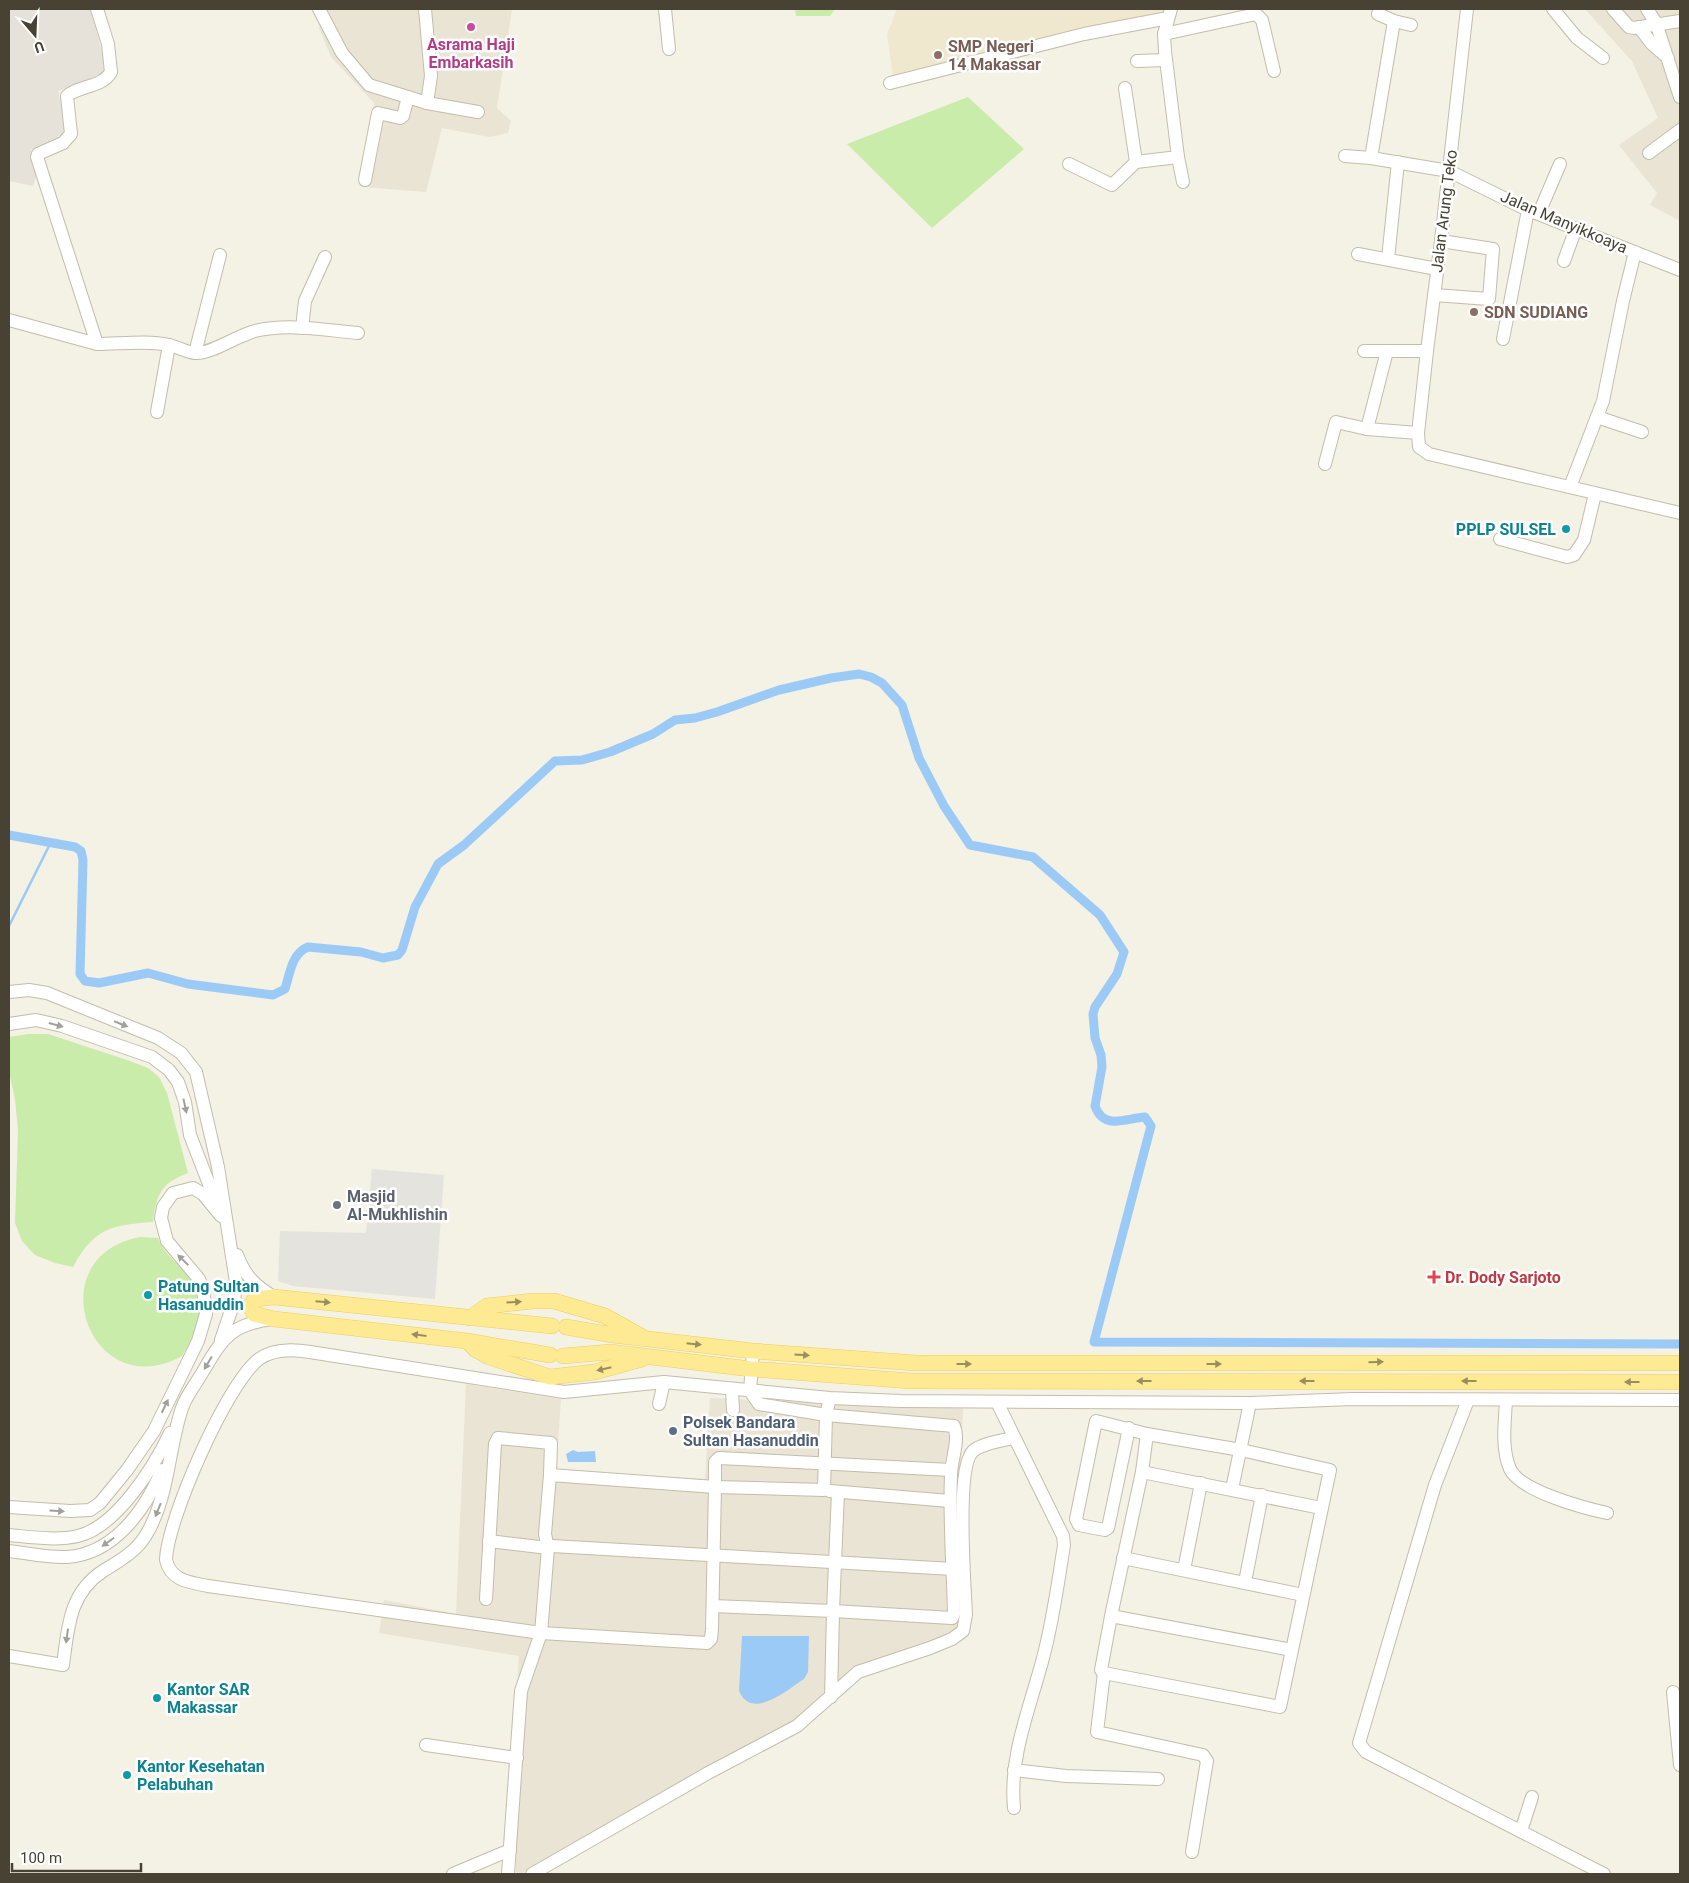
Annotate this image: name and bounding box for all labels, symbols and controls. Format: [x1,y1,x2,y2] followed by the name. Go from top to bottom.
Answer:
[10,10,60,60] north arrow
[465,21,477,33] marker: Asrama Haji Embarkasih
[427,35,515,72] place label: Asrama Haji Embarkasih
[948,37,1041,74] place label: SMP Negeri 14 Makassar
[32,38,46,56] text: U
[932,49,944,61] marker: SMP Negeri 14 Makassar
[1427,149,1461,273] street label: Jalan Arung Teko
[1498,187,1630,257] street label: Jalan Manyikkoaya
[1484,303,1588,322] place label: SDN SUDIANG
[1468,306,1480,318] marker: SDN SUDIANG
[1456,520,1556,539] place label: PPLP SULSEL
[1560,523,1572,535] marker: PPLP SULSEL
[114,1020,128,1028] one-way arrow
[49,1021,64,1029] one-way arrow
[182,1098,190,1114] one-way arrow
[347,1187,448,1224] place label: Masjid Al-Mukhlishin
[331,1199,343,1211] marker: Masjid Al-Mukhlishin
[177,1254,189,1266] one-way arrow
[1445,1268,1561,1287] place label: Dr. Dody Sarjoto
[1427,1270,1441,1284] marker: Dr. Dody Sarjoto
[158,1277,259,1314] place label: Patung Sultan Hasanuddin
[142,1289,154,1301] marker: Patung Sultan Hasanuddin
[315,1298,331,1306] one-way arrow
[507,1298,523,1306] one-way arrow
[410,1331,426,1339] one-way arrow
[686,1340,702,1348] one-way arrow
[794,1351,810,1359] one-way arrow
[204,1356,213,1369] one-way arrow
[1369,1358,1385,1366] one-way arrow
[956,1360,972,1368] one-way arrow
[1206,1360,1222,1368] one-way arrow
[597,1365,612,1373] one-way arrow
[1136,1377,1152,1385] one-way arrow
[1298,1377,1314,1385] one-way arrow
[1461,1377,1477,1385] one-way arrow
[1623,1378,1639,1386] one-way arrow
[162,1399,170,1413] one-way arrow
[683,1413,819,1450] place label: Polsek Bandara Sultan Hasanuddin
[667,1425,679,1437] marker: Polsek Bandara Sultan Hasanuddin
[154,1502,162,1517] one-way arrow
[50,1507,66,1515] one-way arrow
[101,1537,115,1547] one-way arrow
[63,1628,71,1644] one-way arrow
[167,1680,250,1717] place label: Kantor SAR Makassar
[151,1692,163,1704] marker: Kantor SAR Makassar
[137,1757,265,1794] place label: Kantor Kesehatan Pelabuhan
[121,1769,133,1781] marker: Kantor Kesehatan Pelabuhan
[12,1840,141,1872] scale bar
[20,1849,62,1867] text: 100 m

